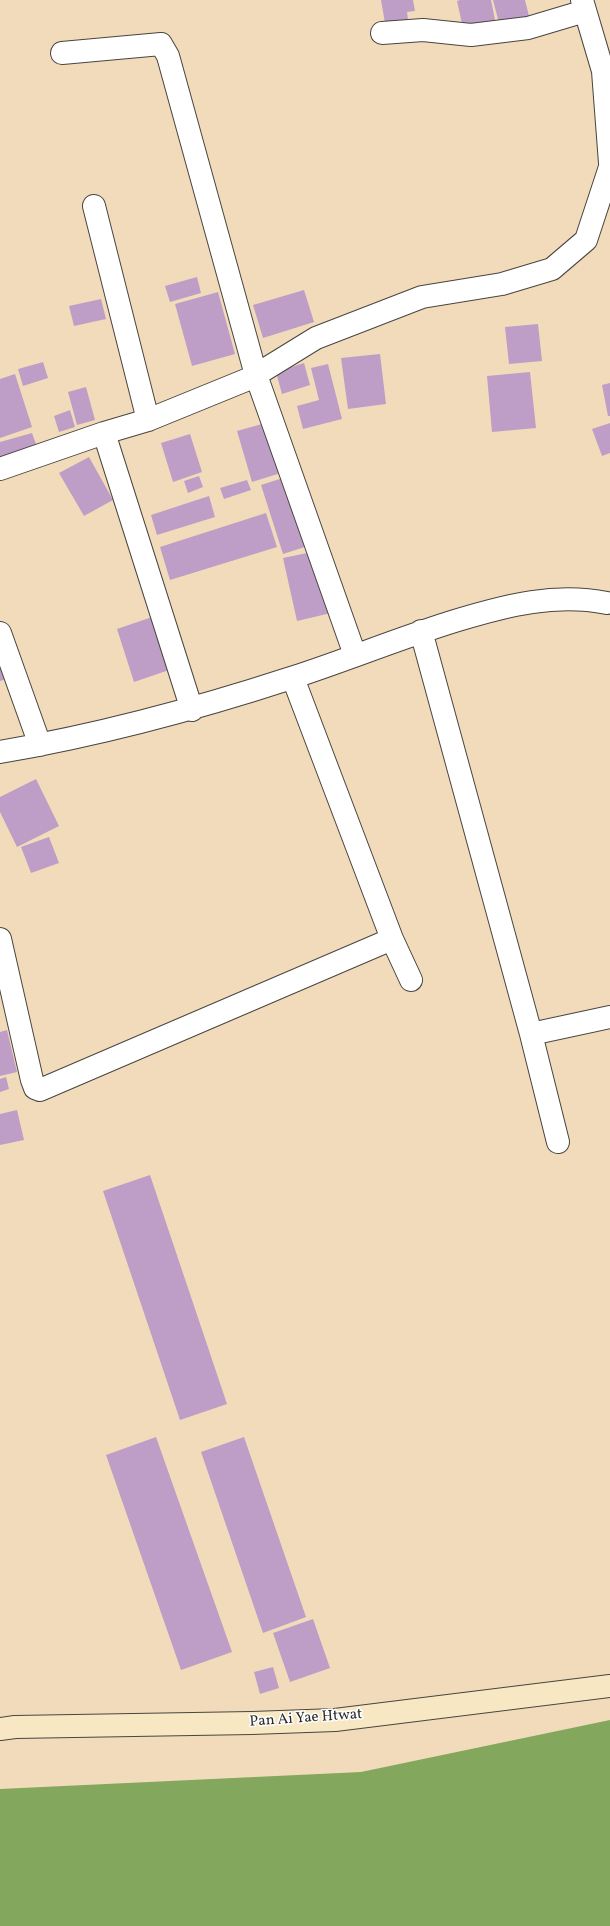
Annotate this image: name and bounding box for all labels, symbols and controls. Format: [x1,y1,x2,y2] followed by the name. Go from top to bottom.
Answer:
[249,1706,363,1732] street label: Pan Ai Yae Htwat

